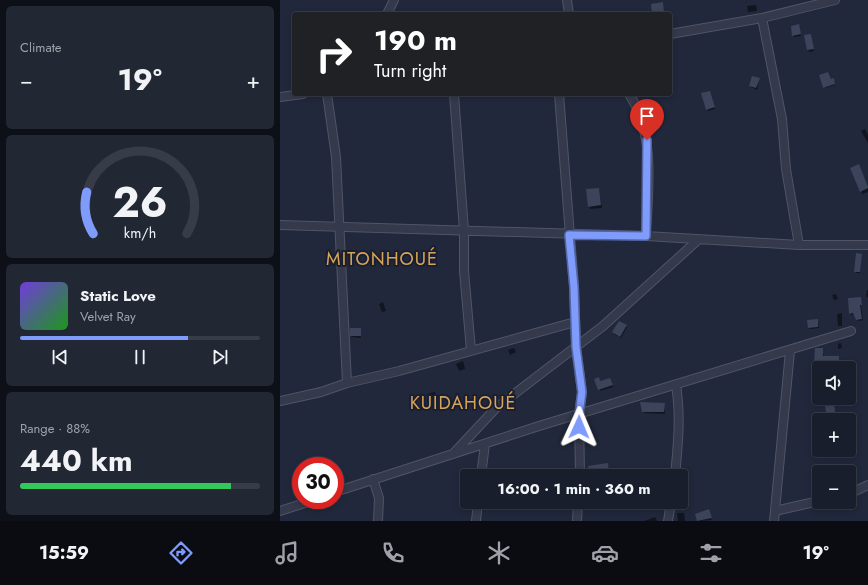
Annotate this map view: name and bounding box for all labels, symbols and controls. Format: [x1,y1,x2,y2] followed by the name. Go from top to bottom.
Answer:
[374,20,457,61] text: 190 m
[308,28,360,80] icon: right
[20,38,61,57] text: Climate
[118,58,162,101] text: 19°
[374,58,446,84] text: Turn right
[20,64,33,96] text: −
[246,64,260,96] text: +
[630,99,664,140] pin
[636,105,658,127] icon: arrive
[112,172,168,233] text: 26
[124,223,156,243] text: km/h
[326,246,438,272] district label: MITONHOUÉ
[80,285,156,307] text: Static Love
[80,307,136,326] text: Velvet Ray
[49,346,71,368] icon: previous
[129,346,151,368] icon: pause
[209,346,231,368] icon: next
[812,361,856,509] map controls
[812,361,856,405] button: sound
[410,390,516,416] district label: KUIDAHOUÉ
[558,406,600,448] position arrow
[812,413,856,457] button: +
[20,419,90,438] text: Range · 88%
[20,439,133,482] text: 440 km
[292,457,344,509] speed limit sign: 30
[812,465,856,509] button: −
[497,478,651,500] text: 16:00 · 1 min · 360 m
[167,539,195,567] icon: directions
[273,539,301,567] icon: music
[379,539,407,567] icon: phone
[485,539,513,567] icon: climate
[591,539,619,567] icon: car
[697,539,725,567] icon: filters
[39,540,89,566] text: 15:59
[802,540,829,566] text: 19°

